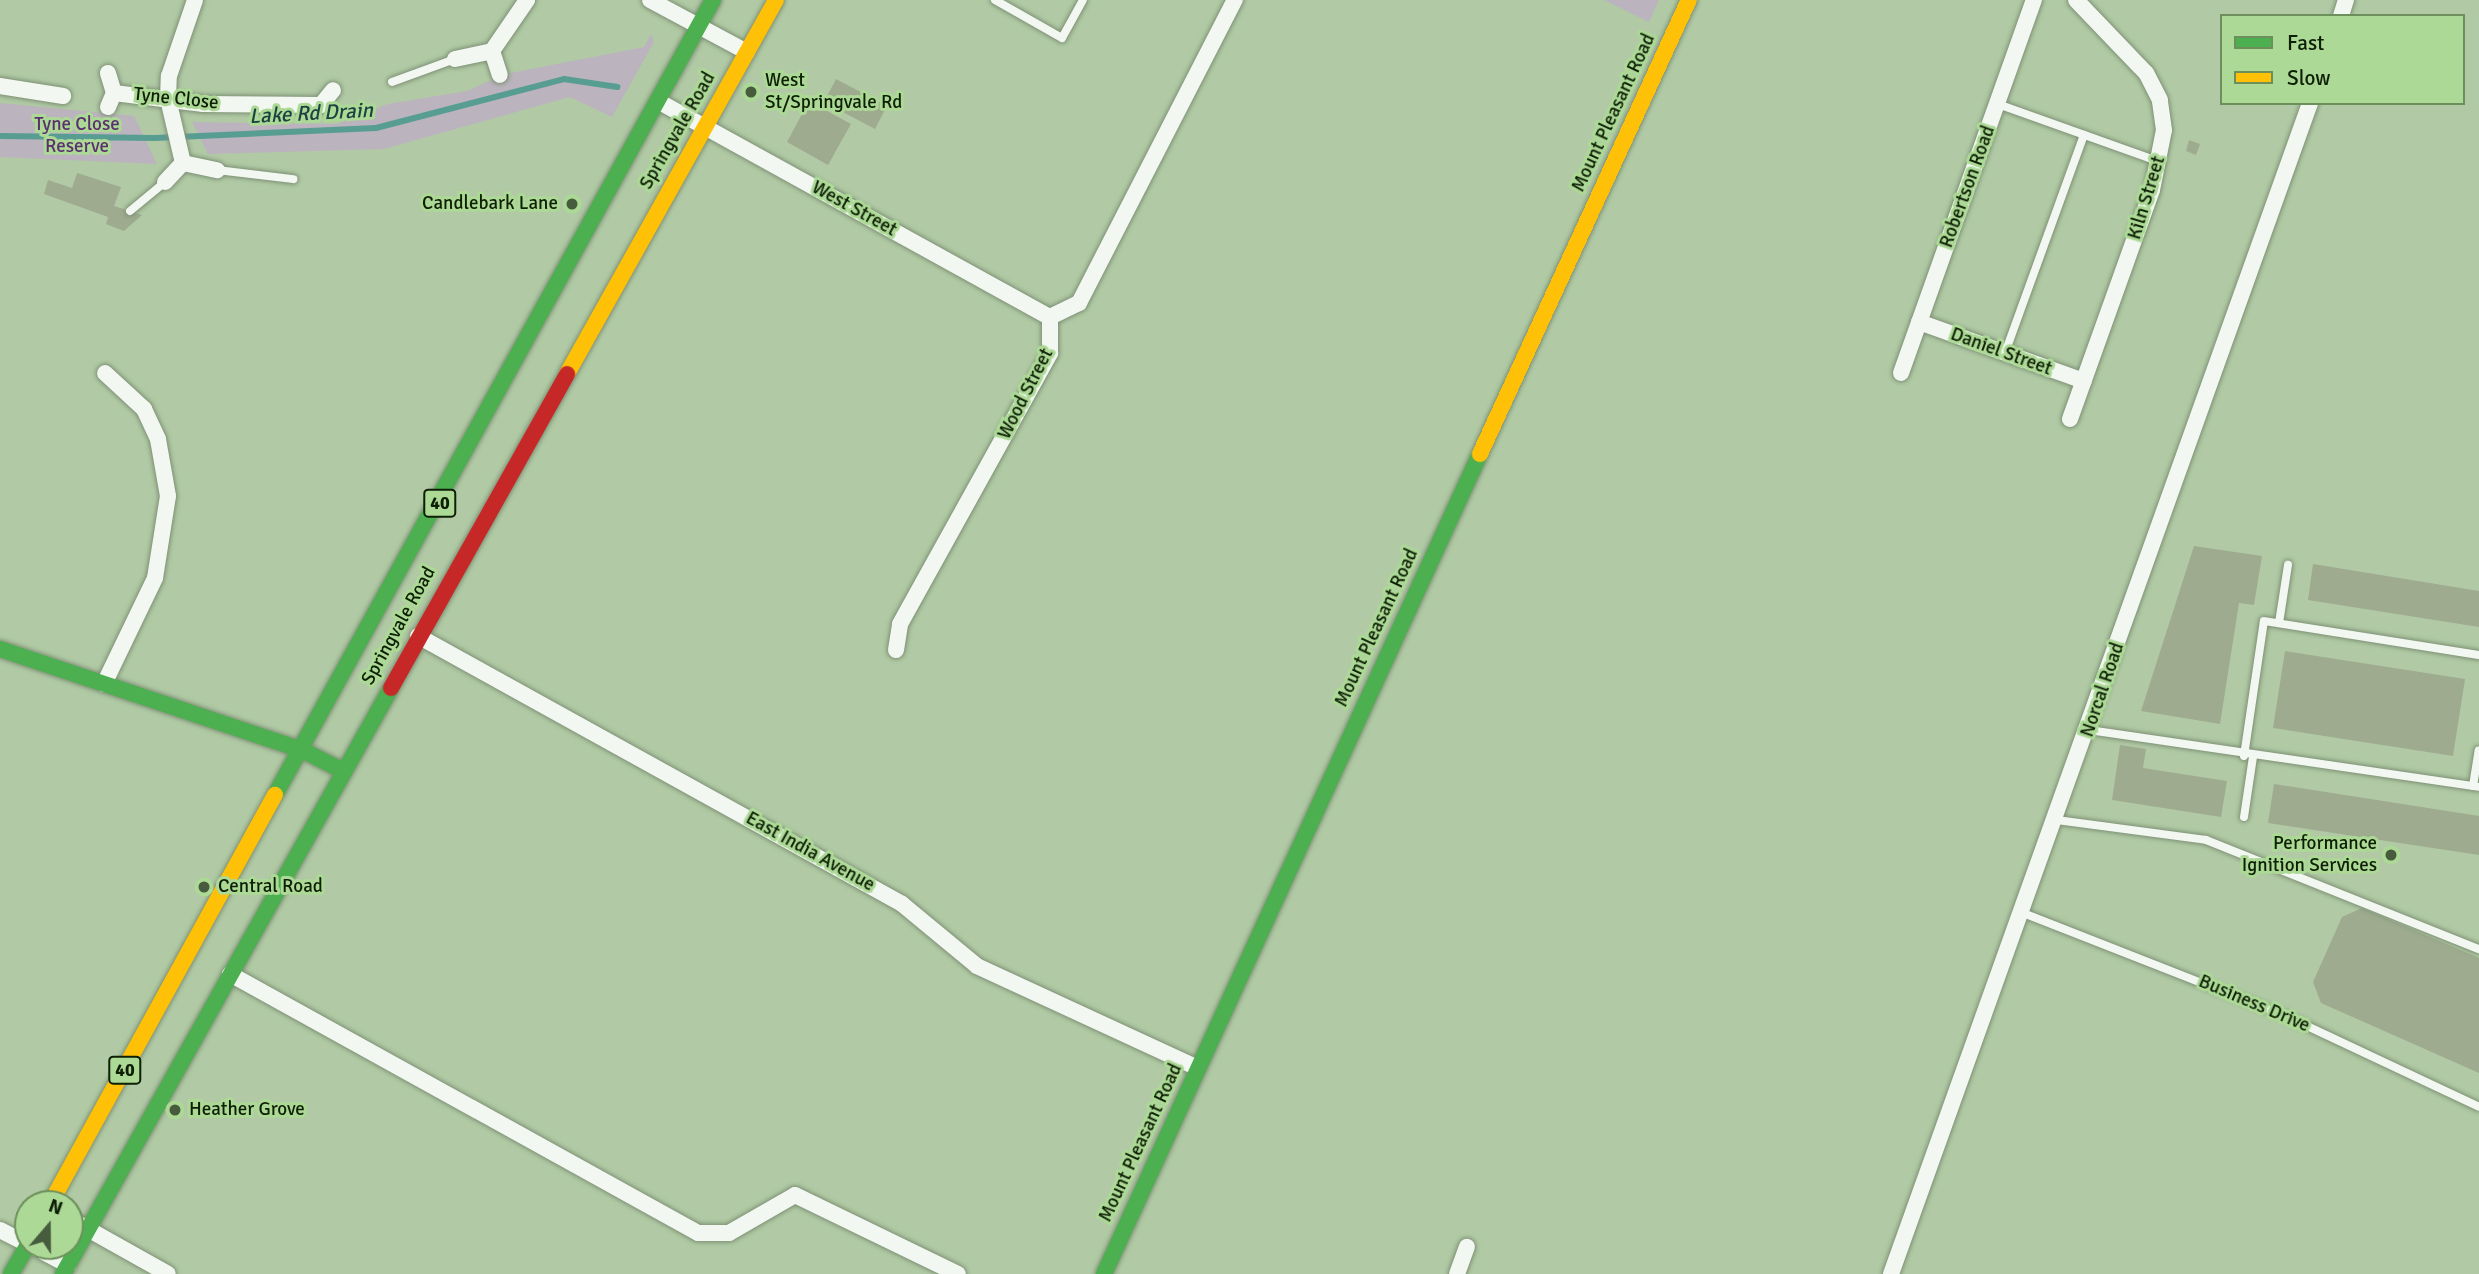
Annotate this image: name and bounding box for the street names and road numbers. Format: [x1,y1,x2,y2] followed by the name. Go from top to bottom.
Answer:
[1567,30,1661,196] street label: Mount Pleasant Road
[635,68,721,194] street label: Springvale Road
[132,83,220,115] street label: Tyne Close
[1935,123,2001,251] street label: Robertson Road
[2124,153,2170,243] street label: Kiln Street
[808,176,900,242] street label: West Street
[1947,323,2055,381] street label: Daniel Street
[993,345,1059,443] street label: Wood Street
[422,489,458,518] road number: 40
[1330,545,1424,711] street label: Mount Pleasant Road
[357,563,441,689] street label: Springvale Road
[2076,640,2130,740] street label: Norcal Road
[742,807,878,897] street label: East India Avenue
[2195,970,2313,1038] street label: Business Drive
[108,1056,142,1084] road number: 40
[1094,1060,1188,1226] street label: Mount Pleasant Road

